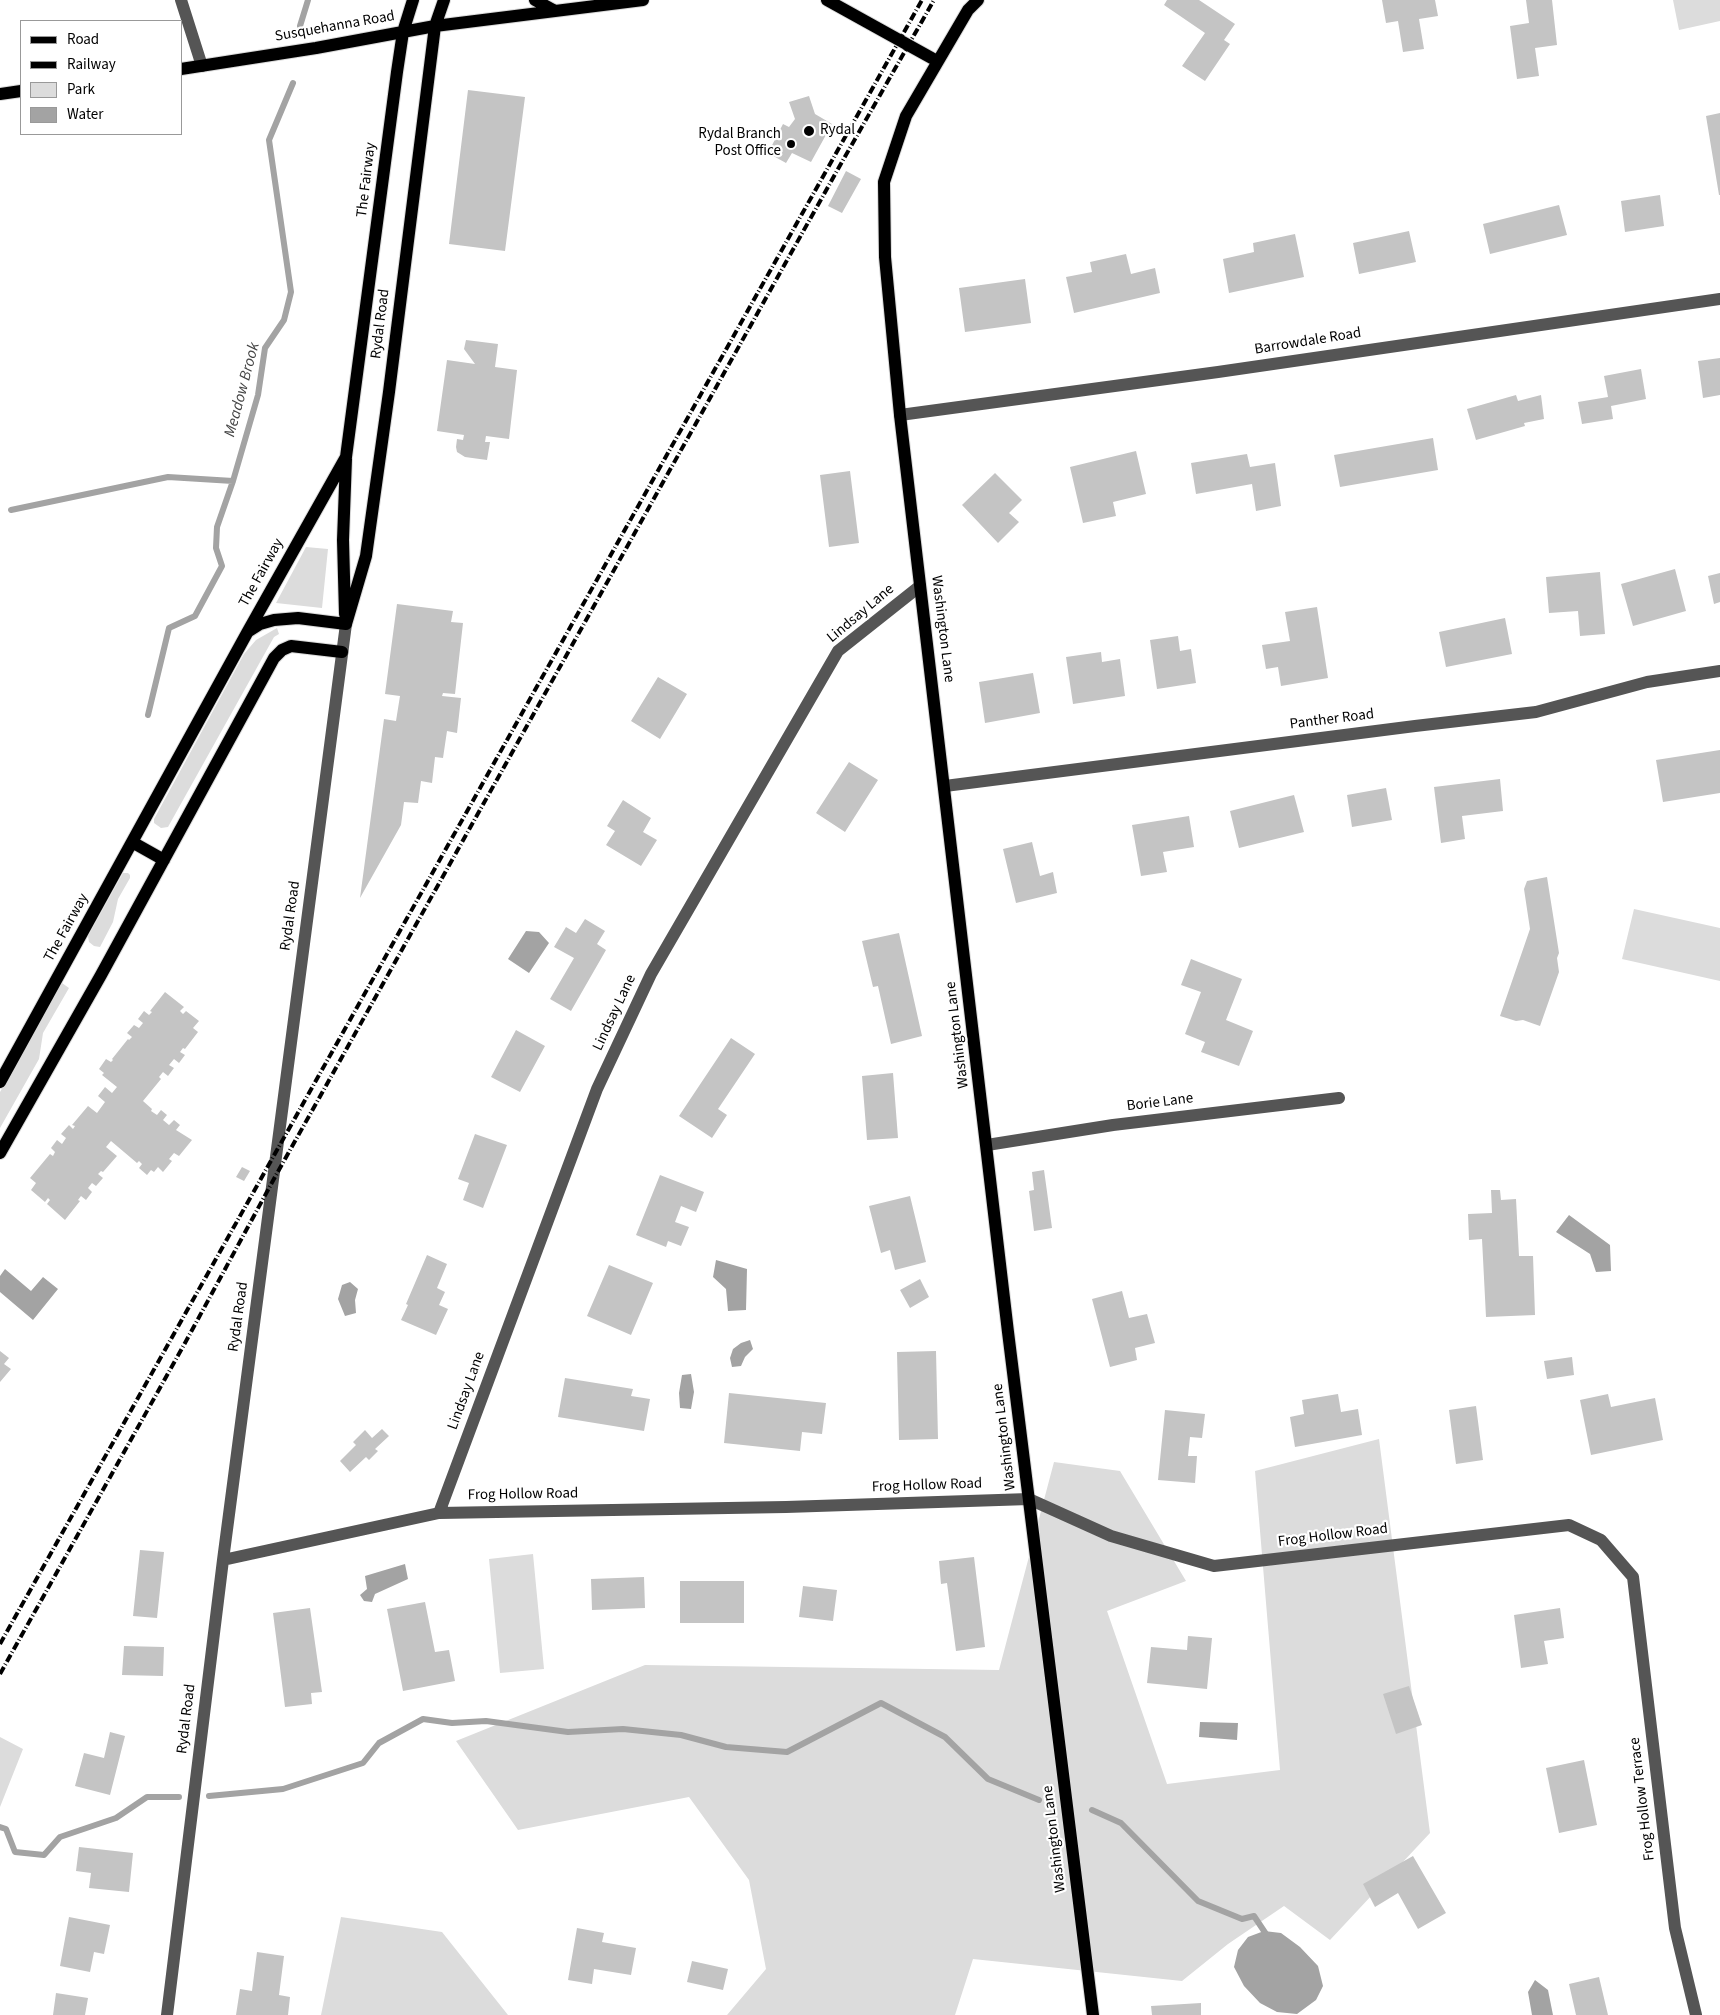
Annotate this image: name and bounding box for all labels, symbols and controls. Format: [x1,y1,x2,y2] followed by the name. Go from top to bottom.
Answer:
[274,8,396,46] street label: Susquehanna Road
[20,20,182,135] legend
[67,29,99,50] text: Road
[67,54,116,75] text: Railway
[67,79,95,100] text: Park
[67,104,103,125] text: Water
[820,122,855,140] place label: Rydal
[802,124,816,138] marker: Rydal
[698,126,781,161] place label: Rydal Branch Post Office
[785,138,797,150] marker: Rydal Branch Post Office
[353,141,381,219] street label: The Fairway
[368,288,394,360] street label: Rydal Road
[1253,325,1363,359] street label: Barrowdale Road
[221,341,265,439] water label: Meadow Brook
[236,536,288,610] street label: The Fairway
[927,574,957,684] street label: Washington Lane
[824,581,898,647] street label: Lindsay Lane
[1289,706,1375,734] street label: Panther Road
[277,880,305,952] street label: Rydal Road
[41,891,93,965] street label: The Fairway
[590,972,640,1054] street label: Lindsay Lane
[943,980,973,1090] street label: Washington Lane
[1126,1090,1194,1116] street label: Borie Lane
[225,1281,253,1353] street label: Rydal Road
[445,1349,489,1433] street label: Lindsay Lane
[990,1382,1020,1492] street label: Washington Lane
[871,1475,983,1497] street label: Frog Hollow Road
[468,1485,578,1505] street label: Frog Hollow Road
[1277,1520,1389,1552] street label: Frog Hollow Road
[174,1683,200,1755] street label: Rydal Road
[1626,1736,1660,1862] street label: Frog Hollow Terrace
[1040,1784,1070,1894] street label: Washington Lane

